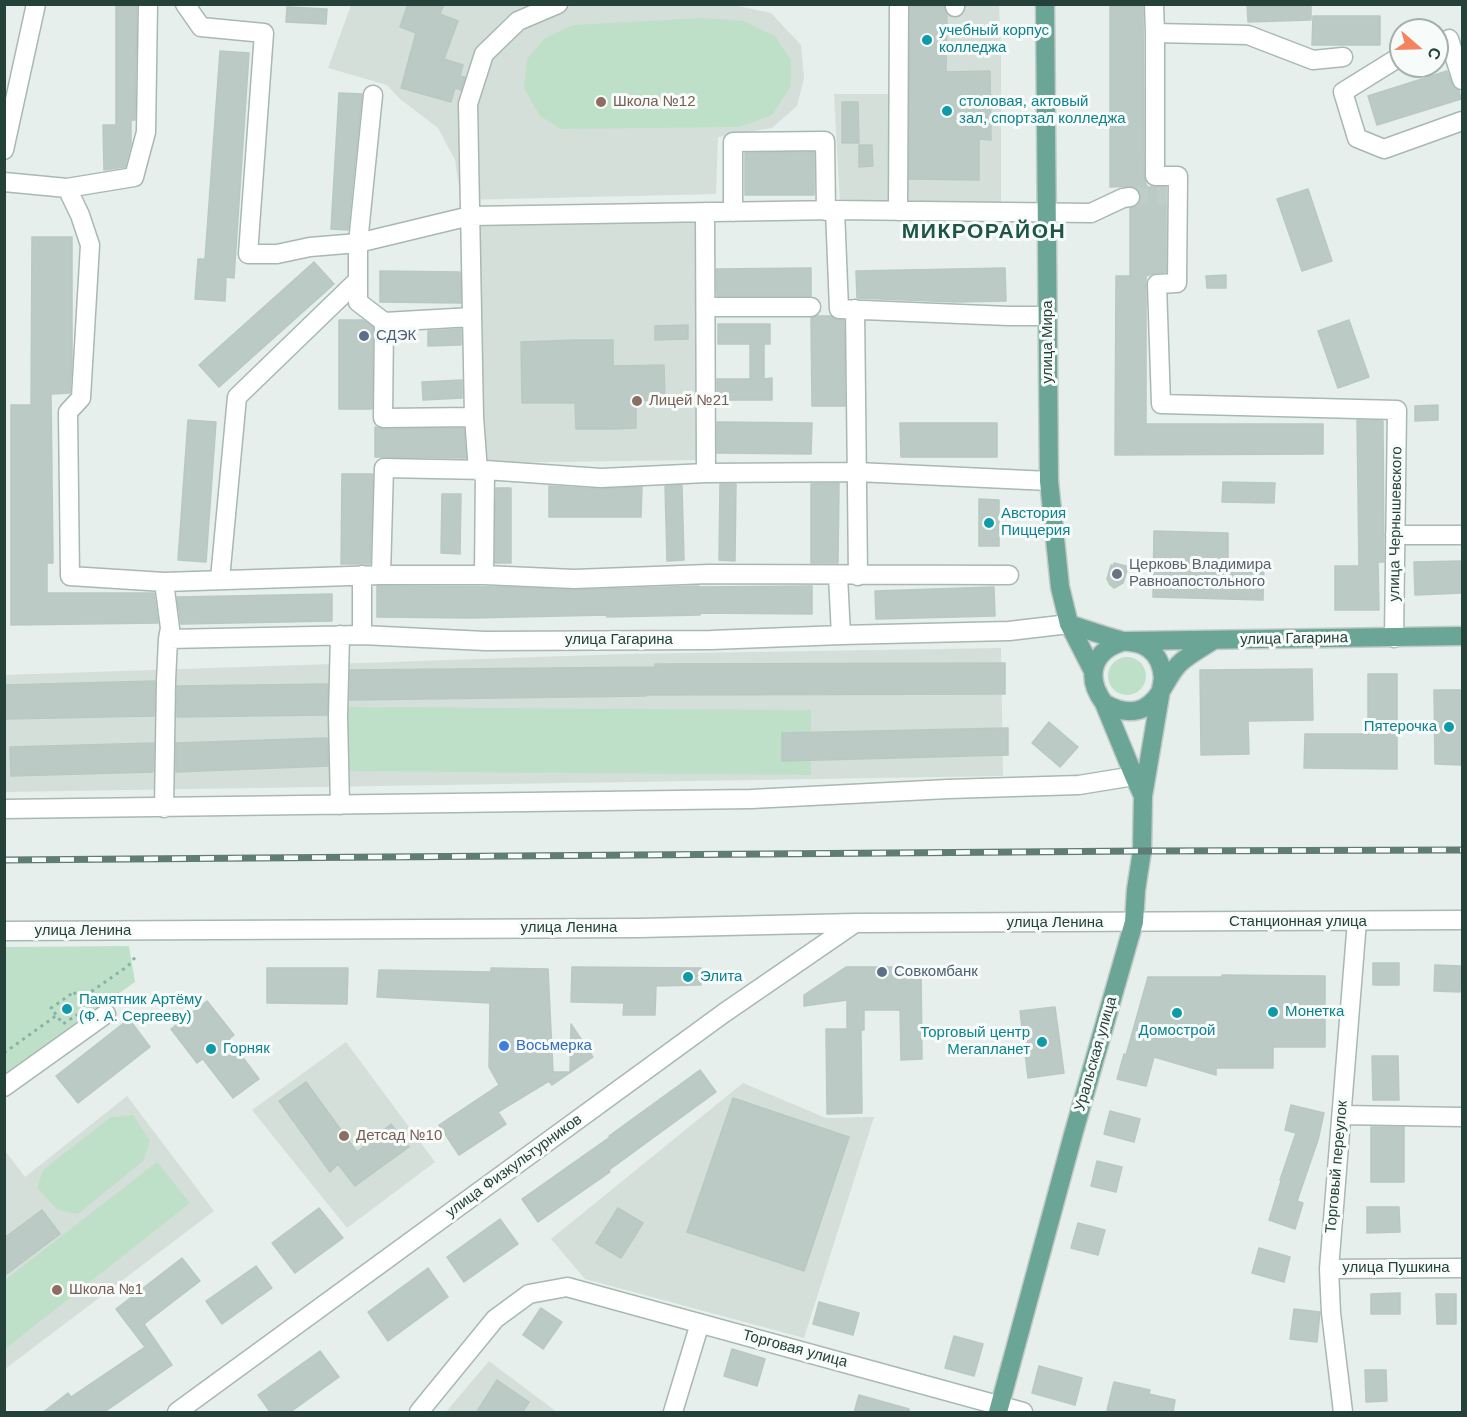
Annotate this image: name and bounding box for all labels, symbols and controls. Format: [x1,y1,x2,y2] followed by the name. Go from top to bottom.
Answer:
[1389,18,1449,78] north arrow
[939,22,1049,57] place label: учебный корпус колледжа
[920,33,934,47] marker: учебный корпус колледжа
[1425,45,1444,62] text: С
[613,93,696,111] place label: Школа №12
[959,93,1126,128] place label: столовая, актовый зал, спортзал колледжа
[594,95,608,109] marker: Школа №12
[940,104,954,118] marker: столовая, актовый зал, спортзал колледжа
[902,219,1066,245] district label: МИКРОРАЙОН
[1039,301,1057,383] street label: улица Мира
[376,327,416,345] place label: СДЭК
[357,329,371,343] marker: СДЭК
[649,392,729,410] place label: Лицей №21
[630,394,644,408] marker: Лицей №21
[1386,446,1406,602] street label: улица Чернышевского
[1001,505,1070,540] place label: Австория Пиццерия
[982,516,996,530] marker: Австория Пиццерия
[1129,556,1271,591] place label: Церковь Владимира Равноапостольного
[1110,567,1124,581] marker: Церковь Владимира Равноапостольного
[1240,629,1348,649] street label: улица Гагарина
[565,631,673,649] street label: улица Гагарина
[1364,718,1437,736] place label: Пятерочка
[1442,720,1456,734] marker: Пятерочка
[1229,913,1367,931] street label: Станционная улица
[1007,914,1103,932] street label: улица Ленина
[521,919,617,937] street label: улица Ленина
[35,922,131,940] street label: улица Ленина
[894,963,978,981] place label: Совкомбанк
[875,965,889,979] marker: Совкомбанк
[700,968,742,986] place label: Элита
[681,970,695,984] marker: Элита
[79,991,202,1026] place label: Памятник Артёму (Ф. А. Сергееву)
[1071,995,1121,1113] street label: Уральская улица
[60,1002,74,1016] marker: Памятник Артёму (Ф. А. Сергееву)
[1285,1003,1344,1021] place label: Монетка
[1266,1005,1280,1019] marker: Монетка
[1170,1006,1184,1020] marker: Домострой
[1139,1022,1215,1040] place label: Домострой
[920,1024,1030,1059] place label: Торговый центр Мегапланет
[1035,1035,1049,1049] marker: Торговый центр Мегапланет
[516,1037,592,1055] place label: Восьмерка
[497,1039,511,1053] marker: Восьмерка
[223,1040,270,1058] place label: Горняк
[204,1042,218,1056] marker: Горняк
[1322,1100,1352,1234] street label: Торговый переулок
[442,1111,586,1221] street label: улица Физкультурников
[356,1127,442,1145] place label: Детсад №10
[337,1129,351,1143] marker: Детсад №10
[1342,1259,1450,1277] street label: улица Пушкина
[69,1281,143,1299] place label: Школа №1
[50,1283,64,1297] marker: Школа №1
[741,1326,849,1372] street label: Торговая улица

